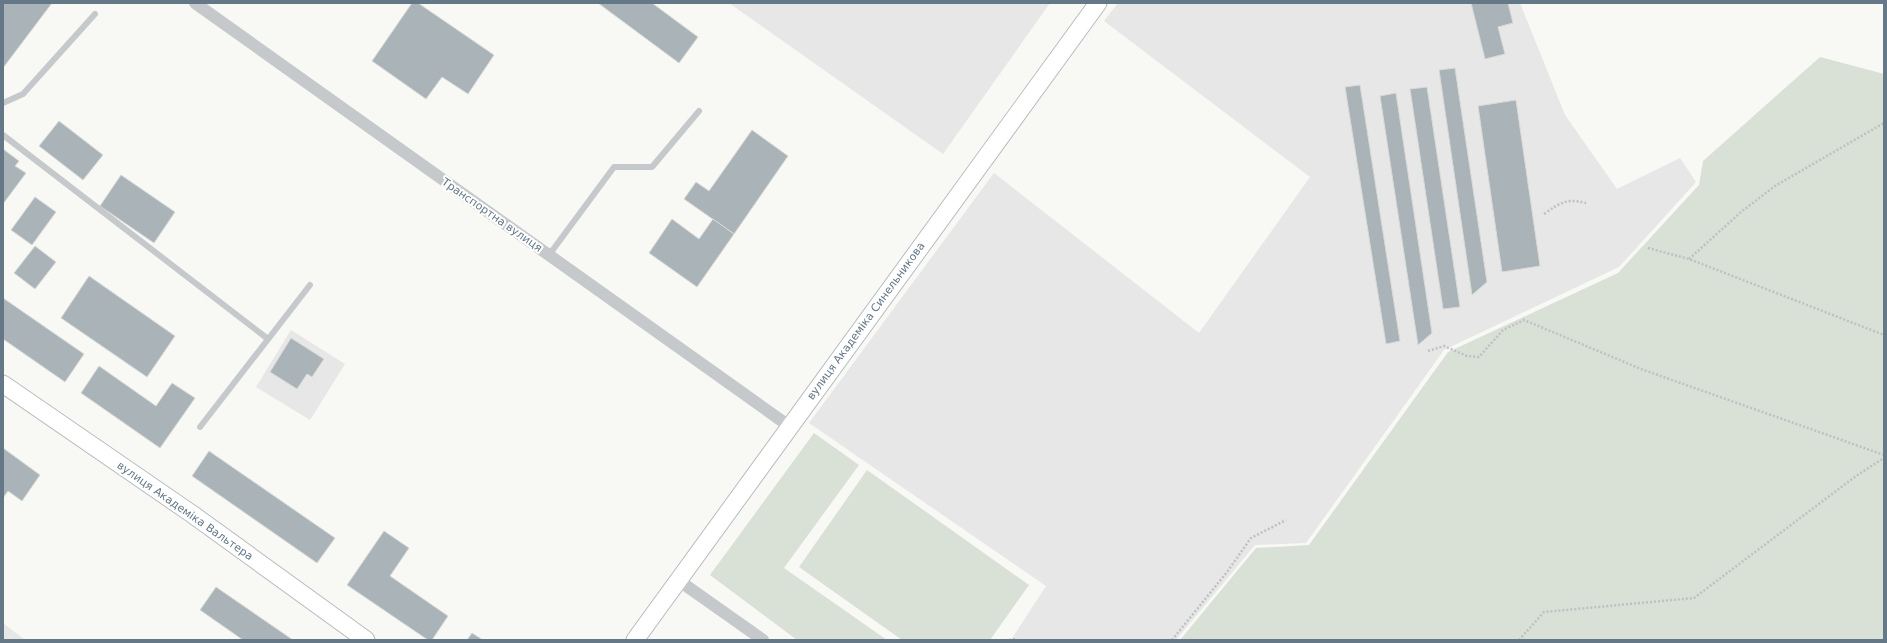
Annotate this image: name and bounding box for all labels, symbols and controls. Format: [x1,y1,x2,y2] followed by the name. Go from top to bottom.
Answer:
[438,175,545,255] street label: Транспортна вулиця
[804,240,928,402] street label: вулиця Академіка Синельникова
[115,459,255,563] street label: вулиця Академіка Вальтера

